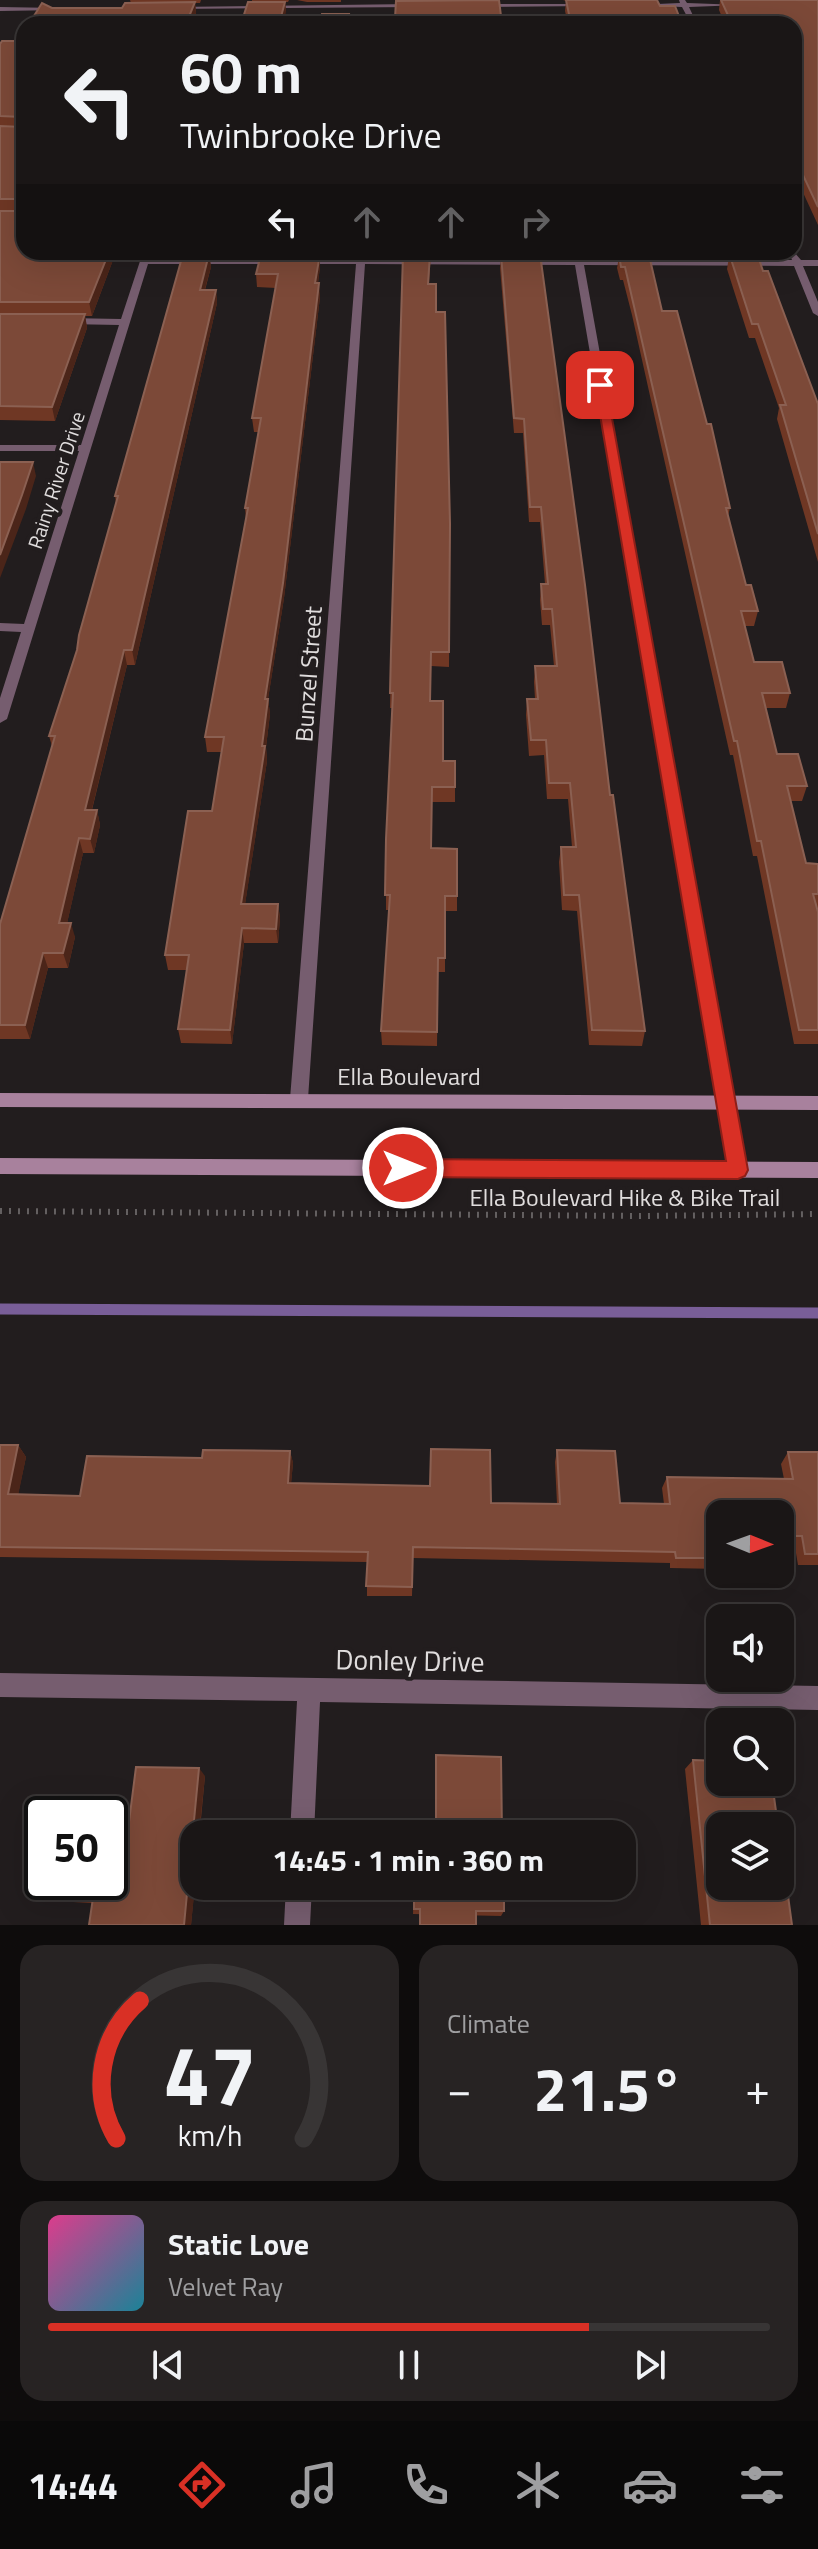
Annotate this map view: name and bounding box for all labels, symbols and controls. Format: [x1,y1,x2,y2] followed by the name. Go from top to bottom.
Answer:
[180,30,302,115] text: 60 m
[48,48,152,152] icon: left
[180,107,442,162] text: Twinbrooke Drive
[261,200,305,244] icon: left
[345,200,389,244] icon: ahead
[429,200,473,244] icon: ahead
[513,200,557,244] icon: right
[566,351,634,419] pin
[578,363,622,407] icon: arrive
[19,407,93,553] street label: Rainy River Drive
[285,604,331,743] street label: Bunzel Street
[337,1058,481,1094] street label: Ella Boulevard
[361,1126,445,1210] position arrow
[470,1179,780,1215] street label: Ella Boulevard Hike & Bike Trail
[706,1500,794,1588] north arrow
[706,1500,794,1900] map controls
[706,1604,794,1692] button: sound
[335,1637,485,1683] street label: Donley Drive
[706,1708,794,1796] button: search
[24,1796,128,1900] speed limit sign: 50
[706,1812,794,1900] button: layers
[272,1837,544,1883] text: 14:45 · 1 min · 360 m
[447,2004,530,2043] text: Climate
[163,2011,256,2137] text: 47
[534,2043,683,2134] text: 21.5°
[447,2055,472,2122] text: −
[745,2055,770,2122] text: +
[177,2114,242,2157] text: km/h
[168,2221,309,2267] text: Static Love
[168,2267,283,2306] text: Velvet Ray
[146,2343,190,2387] icon: previous
[387,2343,431,2387] icon: pause
[628,2343,672,2387] icon: next
[174,2457,230,2513] icon: directions
[286,2457,342,2513] icon: music
[398,2457,454,2513] icon: phone
[510,2457,566,2513] icon: climate
[622,2457,678,2513] icon: car
[734,2457,790,2513] icon: filters
[28,2458,118,2513] text: 14:44

